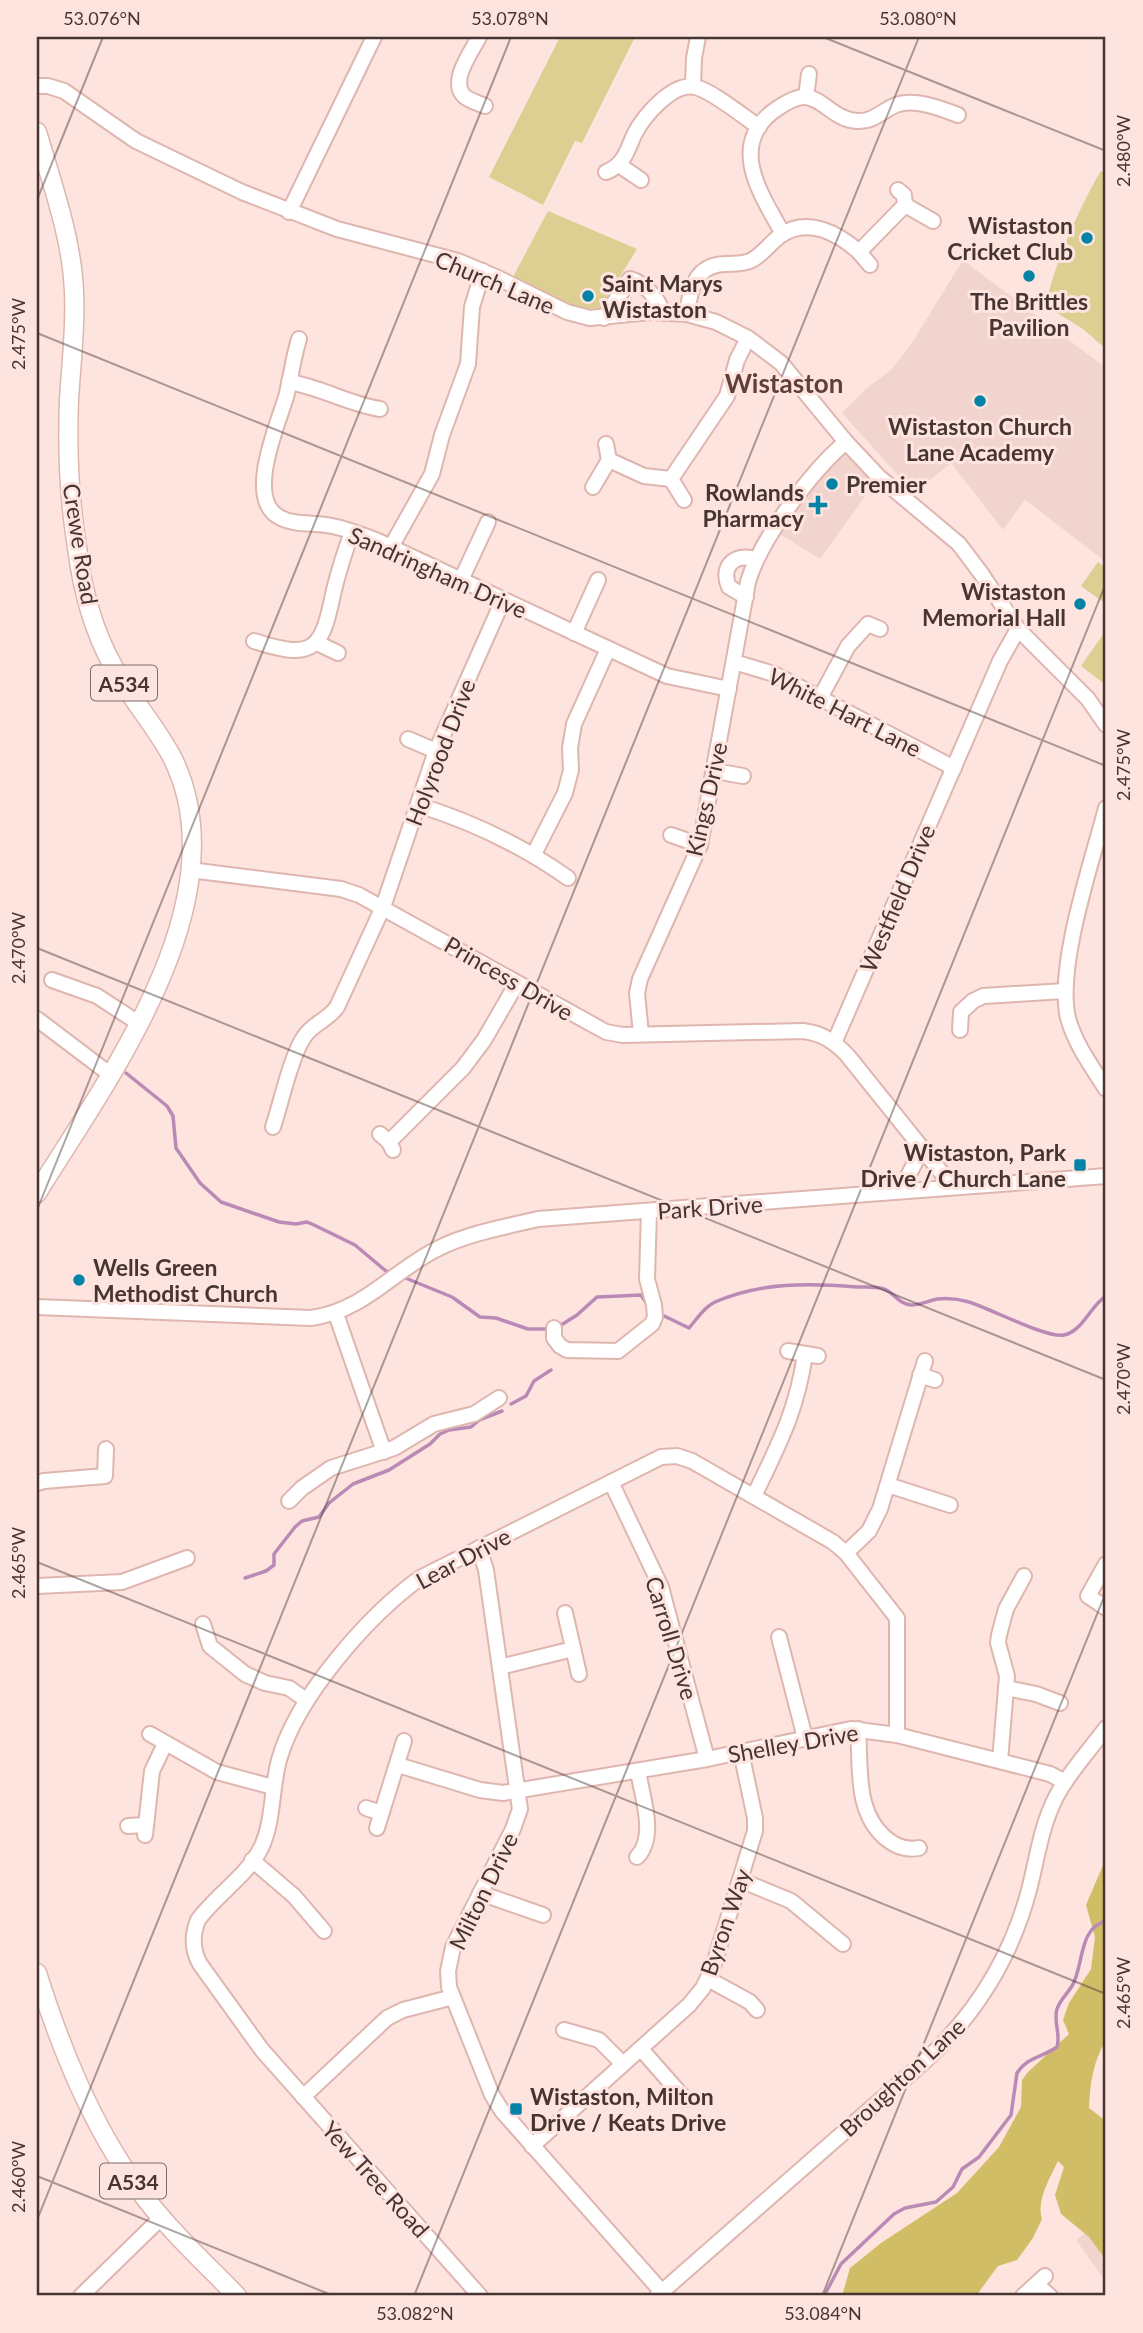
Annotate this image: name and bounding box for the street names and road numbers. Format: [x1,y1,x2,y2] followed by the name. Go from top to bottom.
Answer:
[431,244,559,320] street label: Church Lane
[58,481,104,607] street label: Crewe Road
[345,520,531,624] street label: Sandringham Drive
[764,661,926,763] street label: White Hart Lane
[91,666,157,700] road number: A534
[399,675,481,829] street label: Holyrood Drive
[679,739,733,859] street label: Kings Drive
[853,820,941,976] street label: Westfield Drive
[440,930,578,1026] street label: Princess Drive
[656,1189,764,1225] street label: Park Drive
[411,1521,515,1595] street label: Lear Drive
[640,1573,704,1703] street label: Carroll Drive
[726,1718,860,1768] street label: Shelley Drive
[443,1828,523,1954] street label: Milton Drive
[694,1865,756,1979] street label: Byron Way
[834,2012,970,2142] street label: Broughton Lane
[316,2115,436,2243] street label: Yew Tree Road
[100,2164,166,2198] road number: A534

